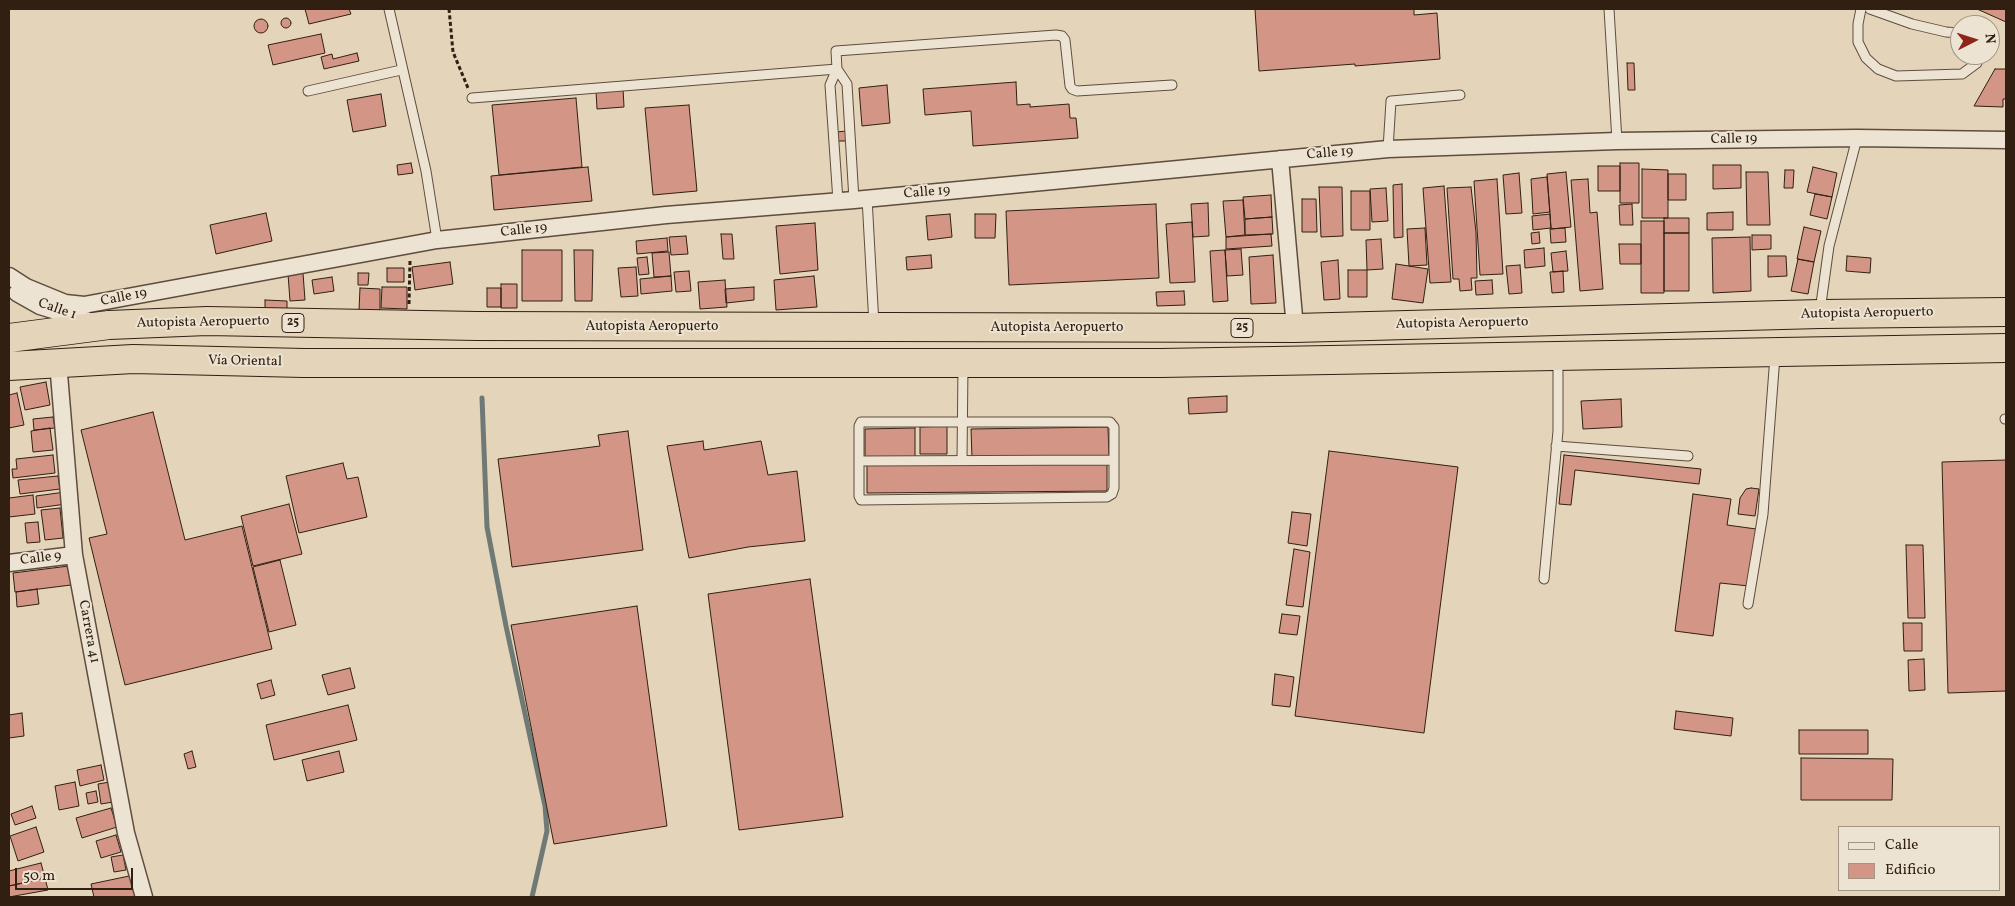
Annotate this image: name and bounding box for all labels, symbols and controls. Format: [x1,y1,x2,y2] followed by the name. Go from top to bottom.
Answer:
[1950,15,2000,65] north arrow
[1980,33,1999,45] text: N
[1711,131,1757,149] street label: Calle 19
[1306,144,1354,164] street label: Calle 19
[903,183,951,203] street label: Calle 19
[500,220,548,242] street label: Calle 19
[100,285,148,311] street label: Calle 19
[36,296,78,324] street label: Calle 1
[1800,304,1934,324] street label: Autopista Aeropuerto
[136,313,270,333] street label: Autopista Aeropuerto
[282,314,304,332] road number: 25
[1395,314,1529,334] street label: Autopista Aeropuerto
[1231,318,1253,338] road number: 25
[586,319,718,335] street label: Autopista Aeropuerto
[991,320,1123,336] street label: Autopista Aeropuerto
[208,353,282,371] street label: Vía Oriental
[20,548,62,570] street label: Calle 9
[74,599,102,665] street label: Carrera 41
[1838,826,2000,891] legend
[1885,835,1918,856] text: Calle
[18,858,135,890] scale bar
[1885,860,1936,881] text: Edificio
[23,866,55,887] text: 50 m

